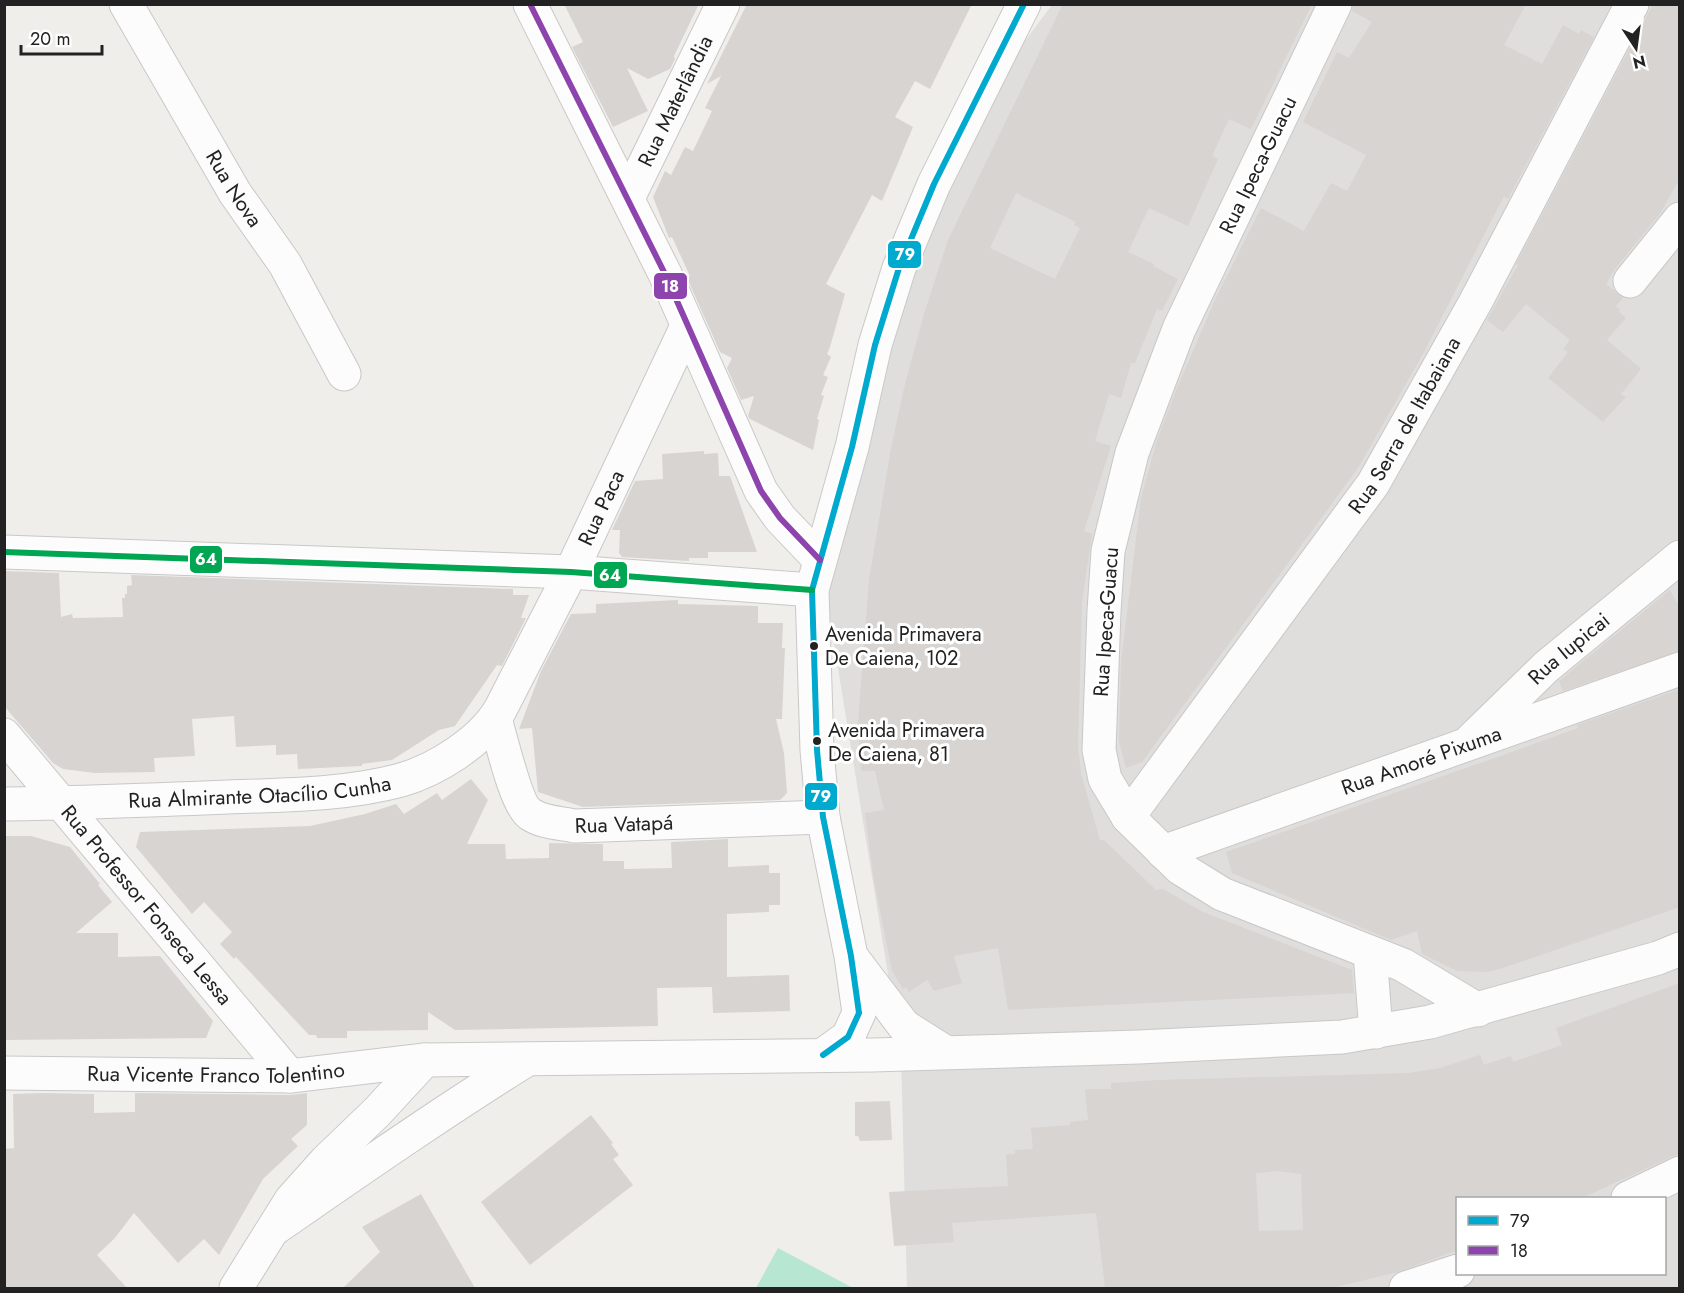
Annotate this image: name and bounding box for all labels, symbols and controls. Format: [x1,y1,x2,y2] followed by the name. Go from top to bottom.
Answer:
[21,18,102,56] scale bar
[1606,18,1666,78] north arrow
[30,26,70,52] text: 20 m
[631,30,720,172] street label: Rua Materlândia
[1630,49,1648,75] text: N
[1212,91,1304,239] street label: Rua Ipeca-Guacu
[198,145,270,233] street label: Rua Nova
[887,240,922,269] line badge: 79
[895,243,915,266] text: 79
[653,272,688,300] line badge: 18
[661,275,679,298] text: 18
[1341,331,1468,520] street label: Rua Serra de Itabaiana
[571,465,632,551] street label: Rua Paca
[189,545,223,574] line badge: 64
[1086,546,1126,698] street label: Rua Ipeca-Guacu
[195,548,217,571] text: 64
[593,561,628,589] line badge: 64
[599,564,621,587] text: 64
[1521,606,1616,692] street label: Rua Iupicai
[825,620,982,673] place label: Avenida Primavera De Caiena, 102
[808,640,820,652] marker: Avenida Primavera De Caiena, 102
[828,716,985,769] place label: Avenida Primavera De Caiena, 81
[1337,718,1506,803] street label: Rua Amoré Pixuma
[811,735,823,747] marker: Avenida Primavera De Caiena, 81
[128,768,394,816] street label: Rua Almirante Otacílio Cunha
[804,782,838,811] line badge: 79
[811,785,831,808] text: 79
[54,799,239,1012] street label: Rua Professor Fonseca Lessa
[574,807,674,841] street label: Rua Vatapá
[87,1055,346,1091] street label: Rua Vicente Franco Tolentino
[1456,1197,1666,1275] legend
[1510,1208,1530,1234] text: 79
[1510,1238,1528,1264] text: 18

